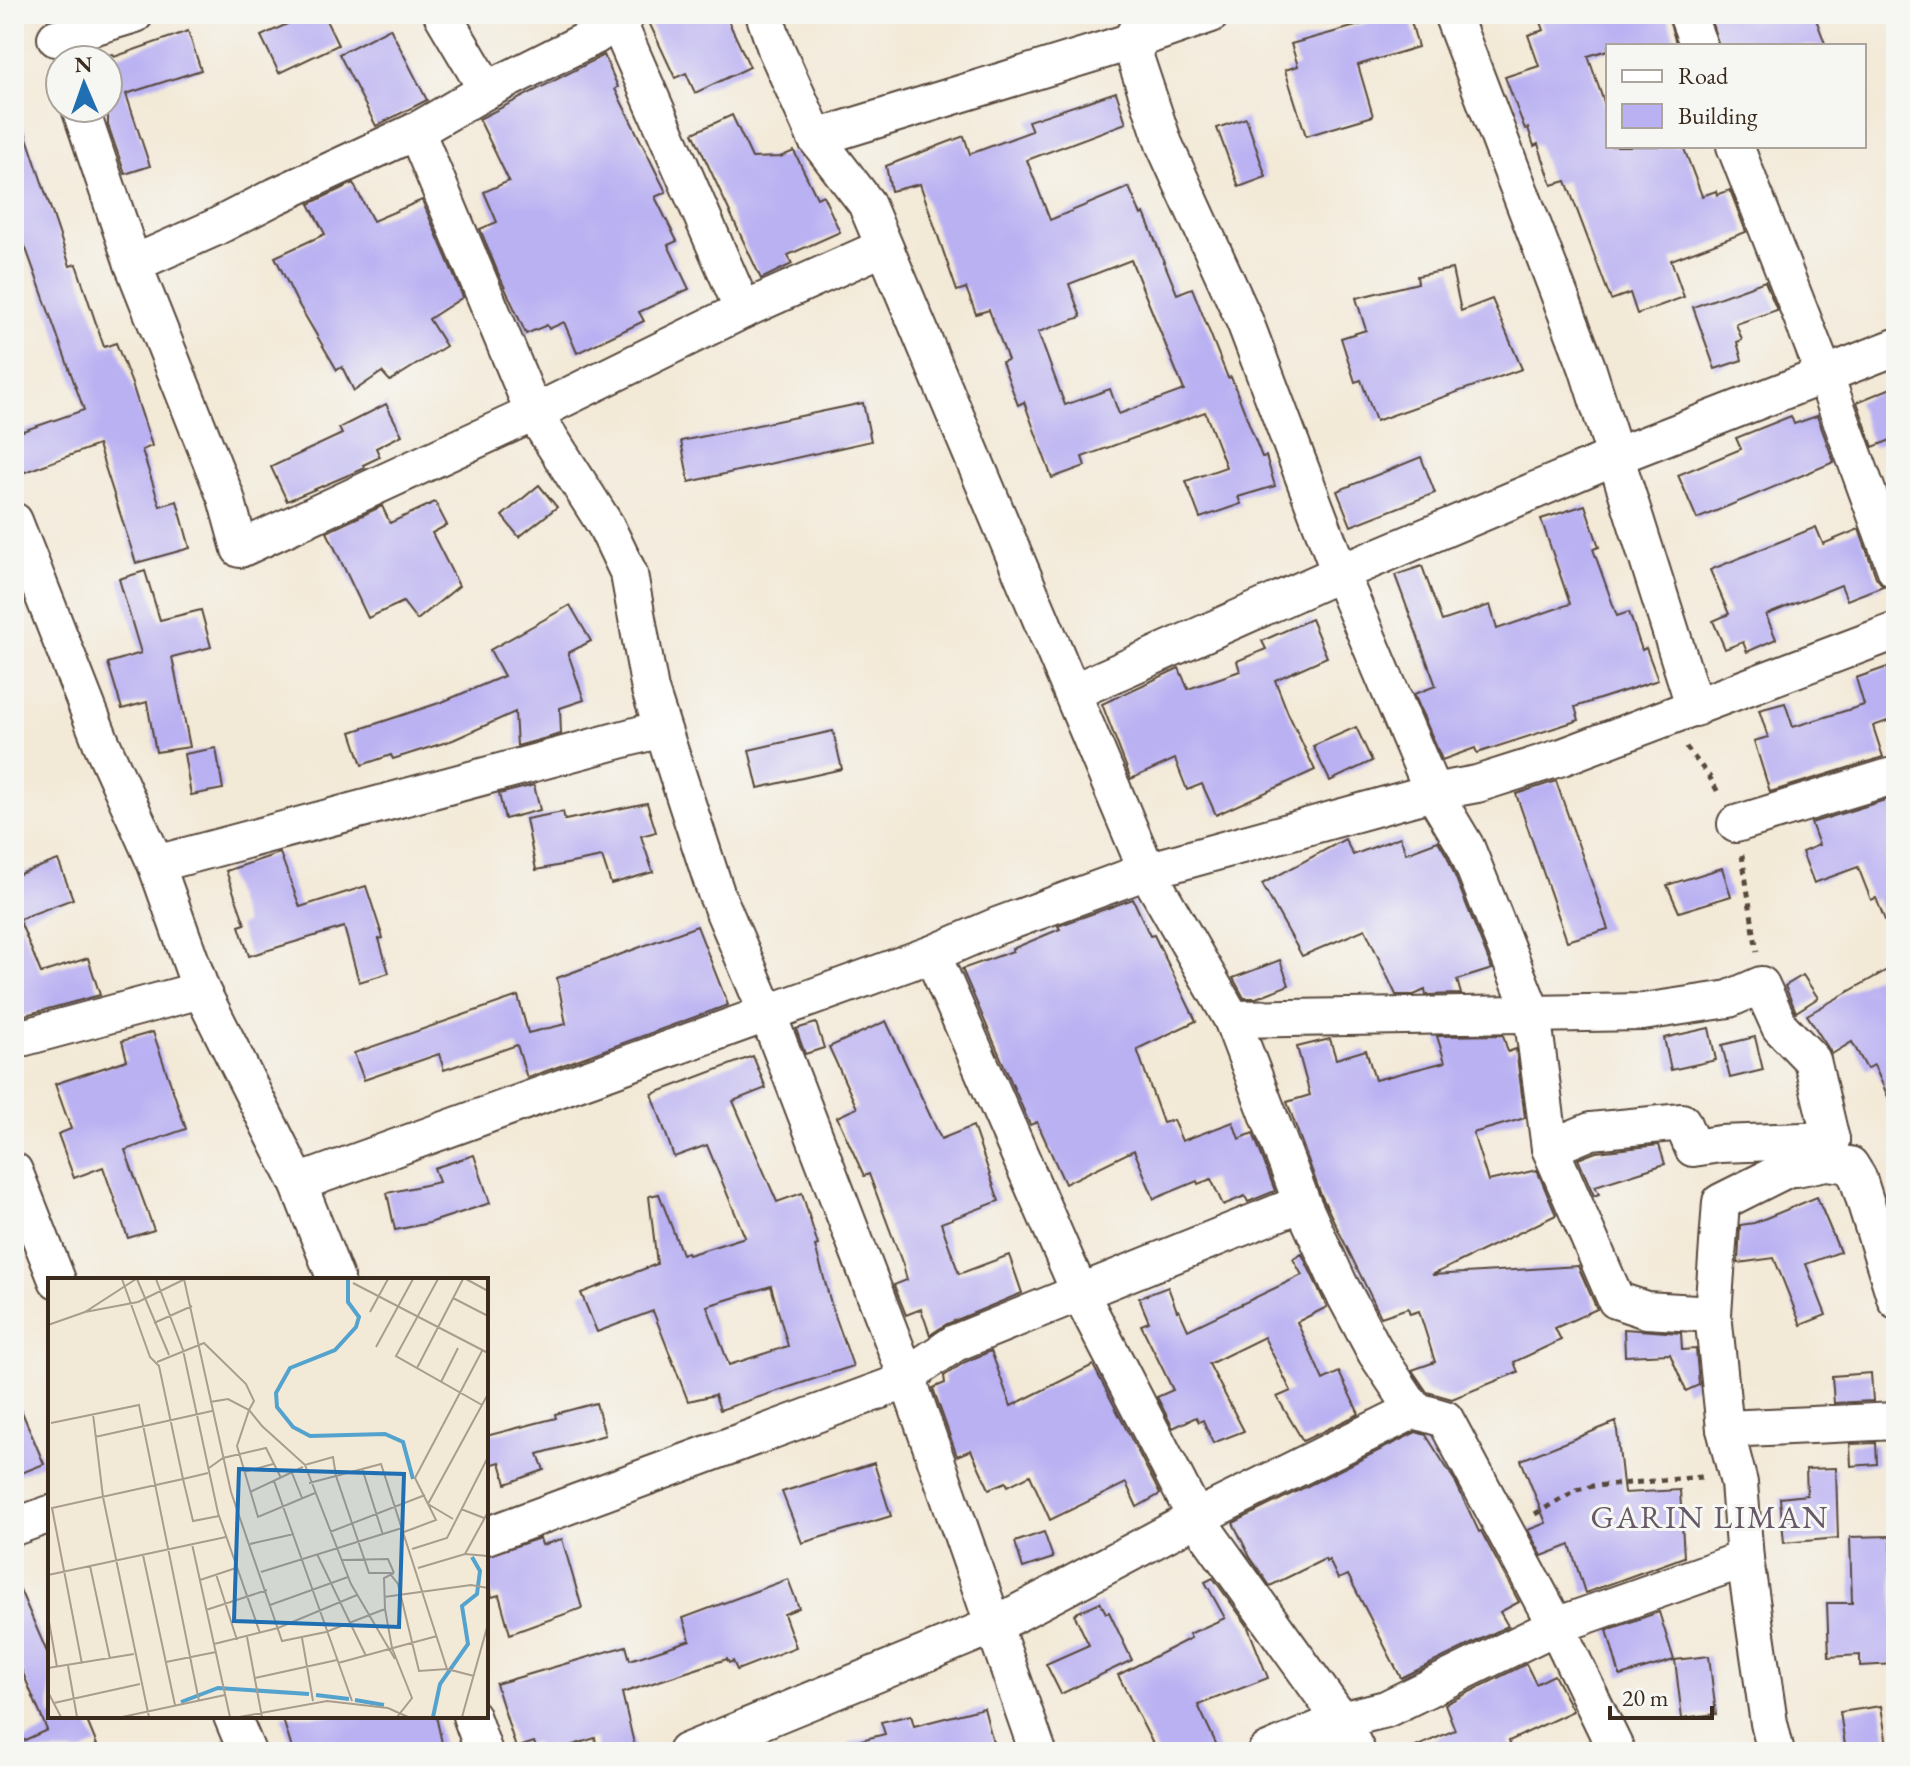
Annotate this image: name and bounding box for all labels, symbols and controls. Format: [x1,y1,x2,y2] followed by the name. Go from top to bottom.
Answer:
[44,44,124,124] north arrow
[1606,44,1866,148] legend
[74,50,93,79] text: N
[1678,60,1729,91] text: Road
[1678,100,1758,131] text: Building
[48,1278,488,1718] inset map
[1591,1496,1829,1538] district label: GARIN LIMAN
[1610,1670,1712,1720] scale bar
[1622,1682,1669,1713] text: 20 m

